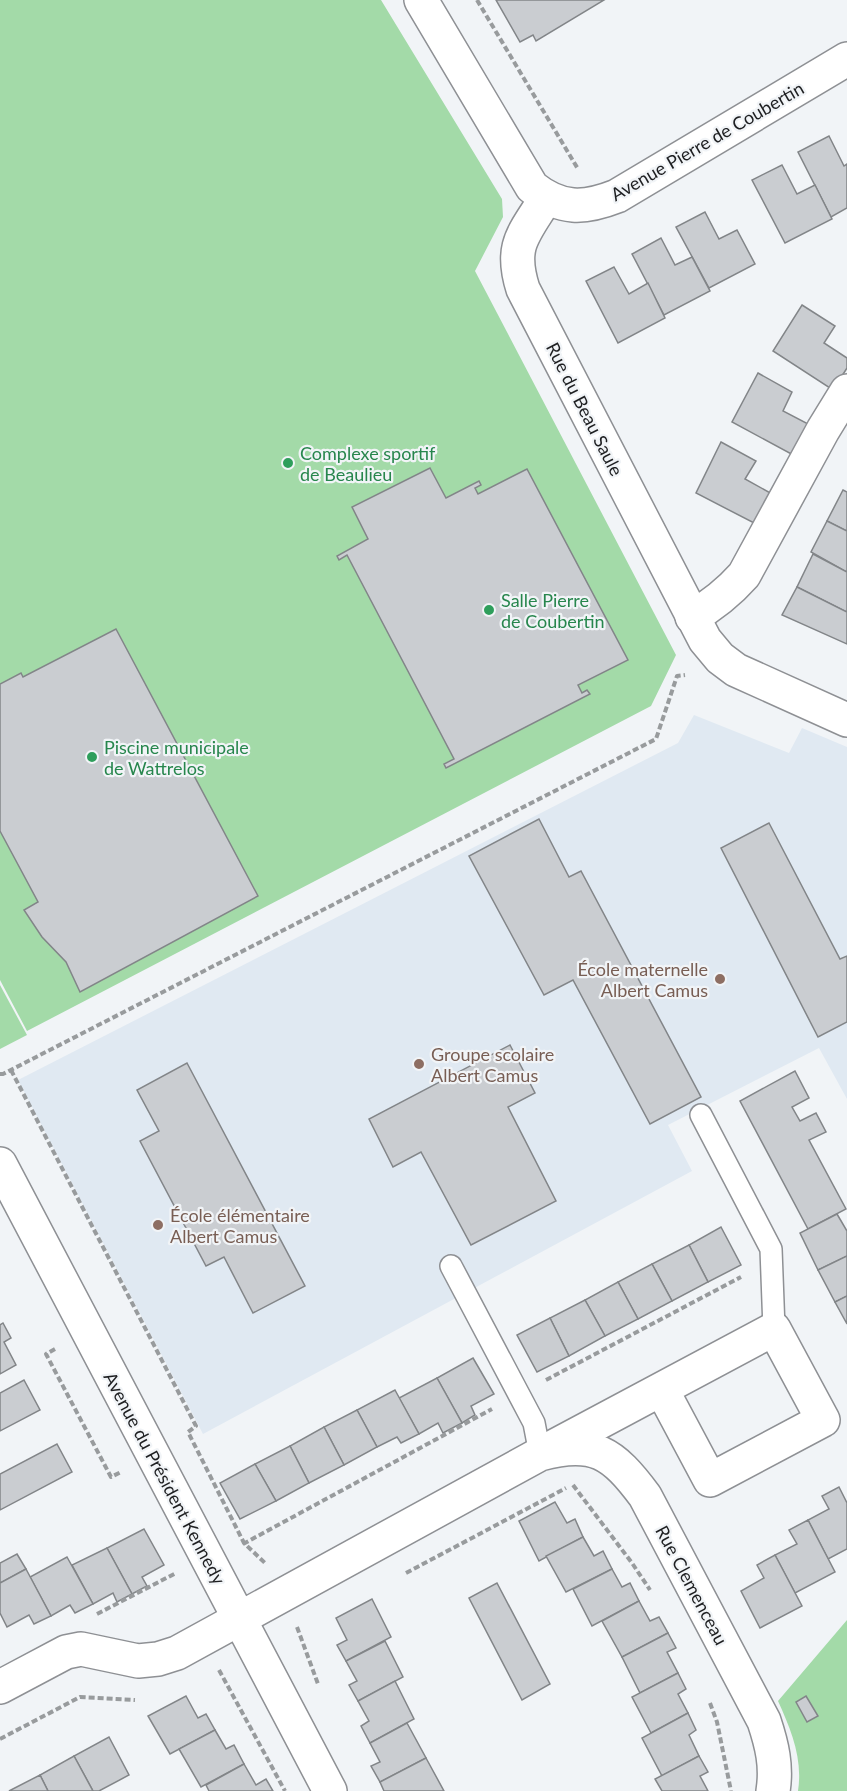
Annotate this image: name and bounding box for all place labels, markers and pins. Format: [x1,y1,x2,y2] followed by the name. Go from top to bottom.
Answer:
[300,442,436,485] place label: Complexe sportif de Beaulieu
[281,456,295,470] marker: Complexe sportif de Beaulieu
[501,589,605,632] place label: Salle Pierre de Coubertin
[482,603,496,617] marker: Salle Pierre de Coubertin
[104,736,249,779] place label: Piscine municipale de Wattrelos
[85,750,99,764] marker: Piscine municipale de Wattrelos
[577,958,708,1001] place label: École maternelle Albert Camus
[713,972,727,986] marker: École maternelle Albert Camus
[431,1043,554,1086] place label: Groupe scolaire Albert Camus
[412,1057,426,1071] marker: Groupe scolaire Albert Camus
[170,1204,310,1247] place label: École élémentaire Albert Camus
[151,1218,165,1232] marker: École élémentaire Albert Camus

